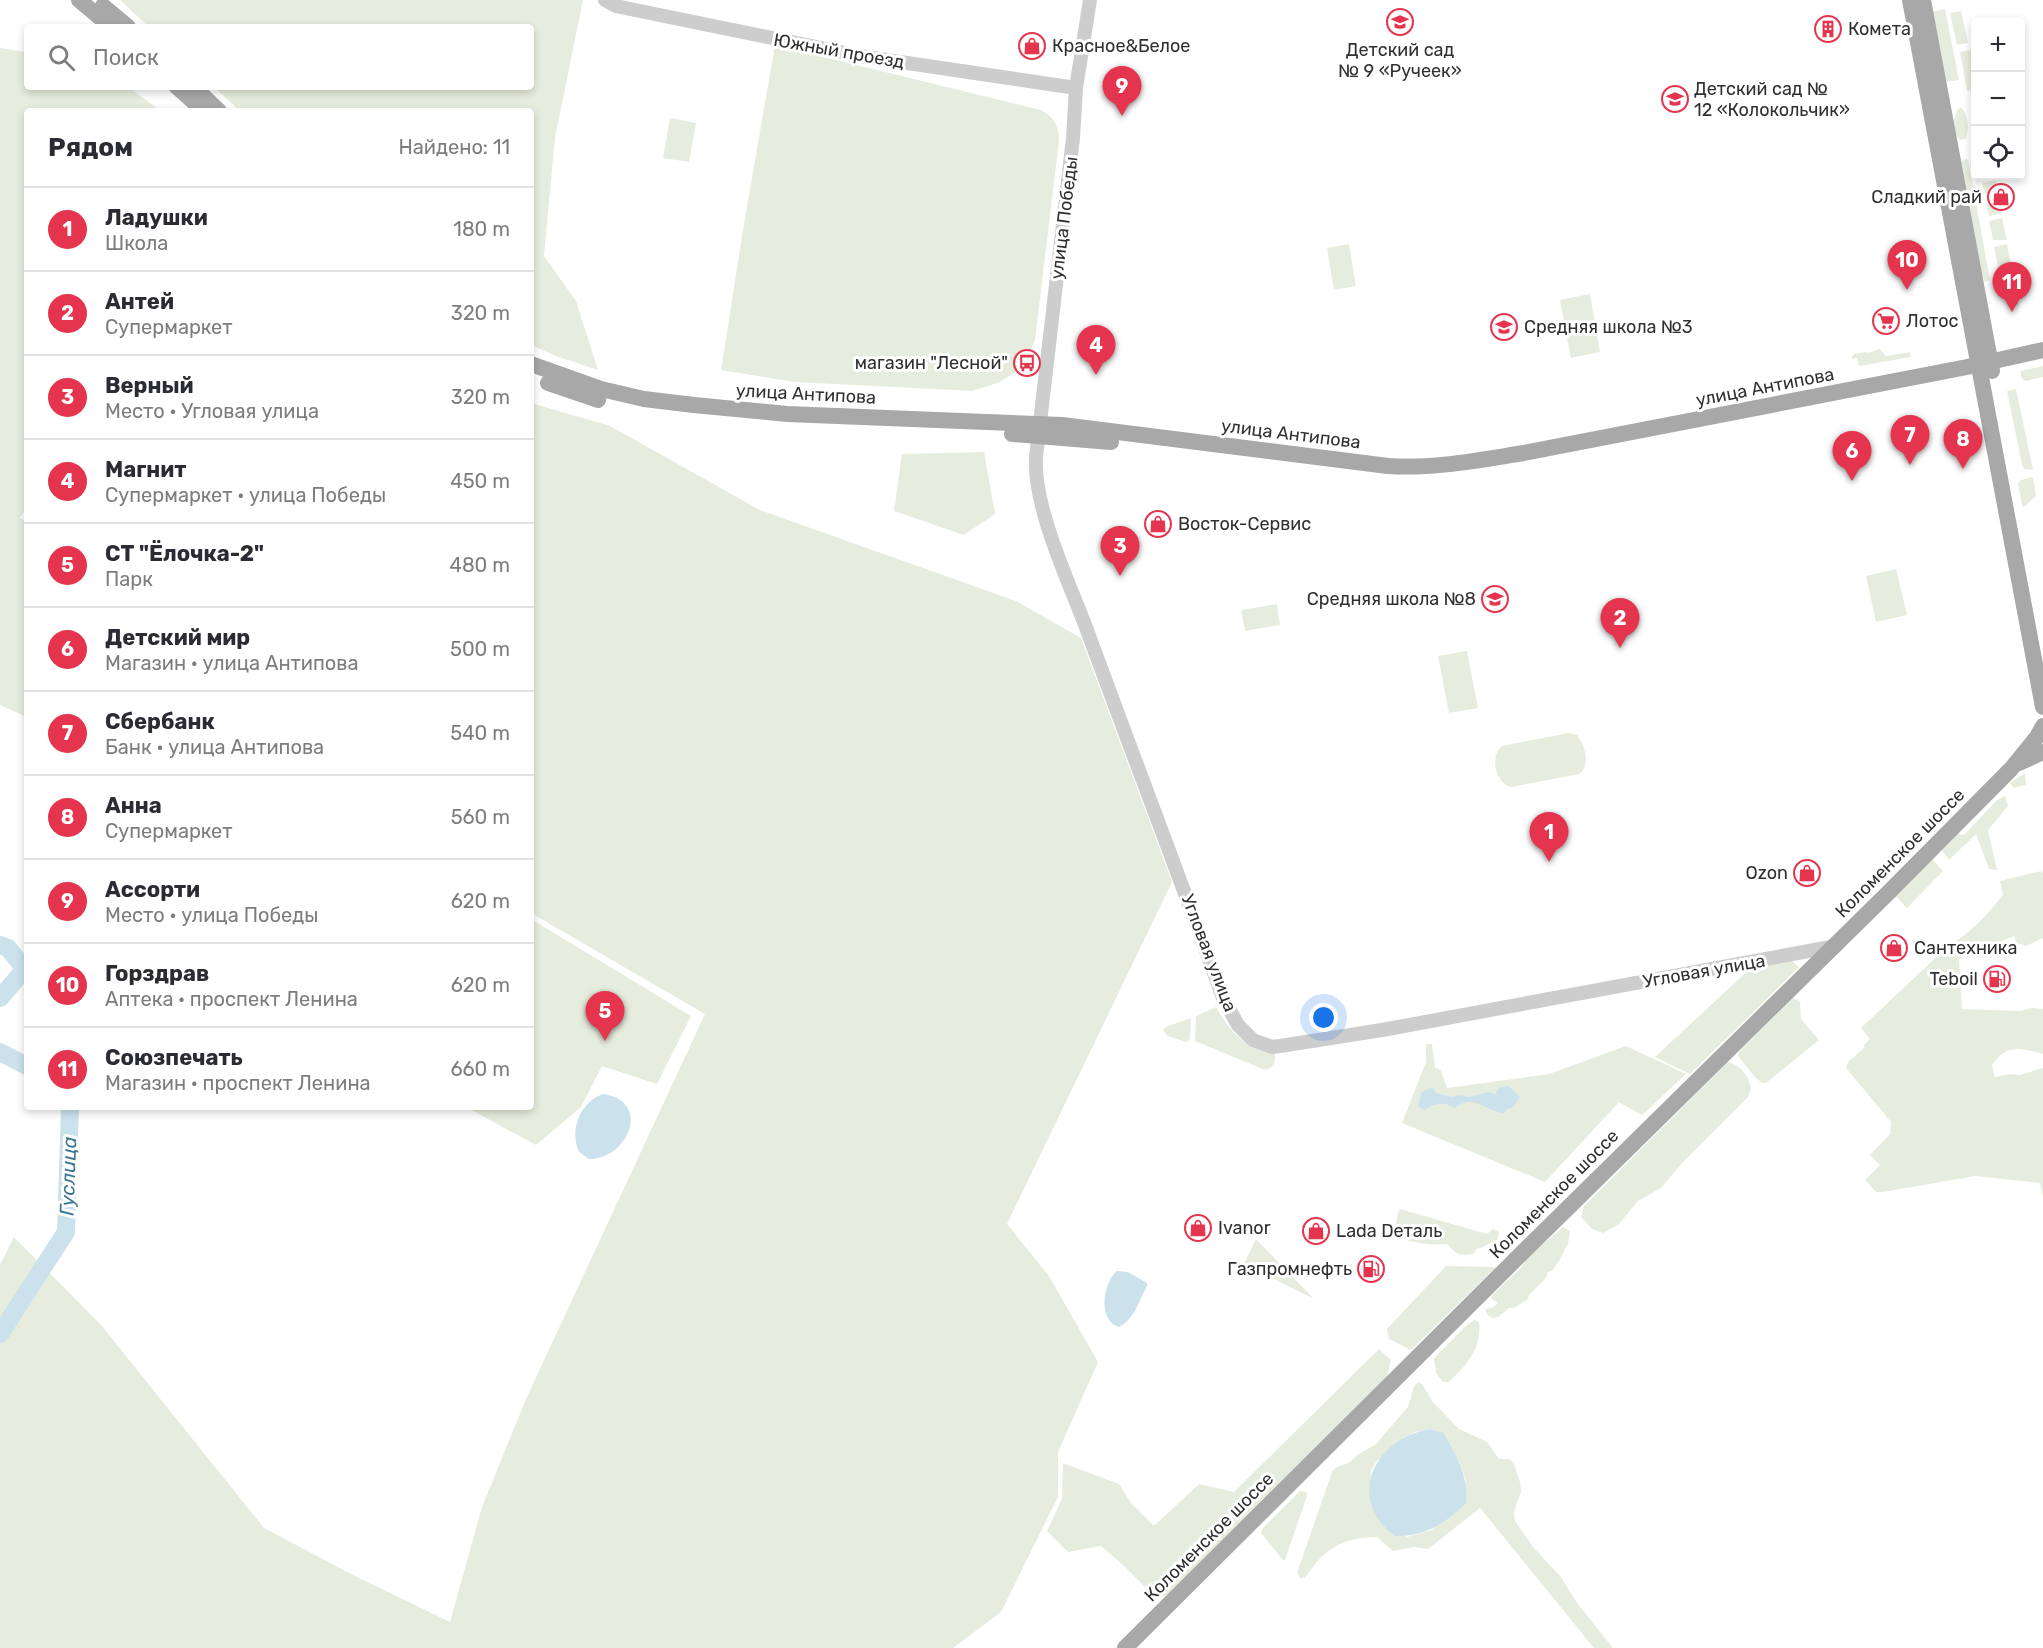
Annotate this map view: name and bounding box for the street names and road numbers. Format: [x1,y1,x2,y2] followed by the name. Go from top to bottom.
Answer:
[772,29,906,73] street label: Южный проезд
[1046,155,1082,281] street label: улица Победы
[1694,363,1836,411] street label: улица Антипова
[735,379,877,409] street label: улица Антипова
[1220,415,1362,453] street label: улица Антипова
[1831,784,1969,922] street label: Коломенское шоссе
[1177,891,1241,1015] street label: Угловая улица
[1641,949,1767,993] street label: Угловая улица
[1485,1125,1623,1263] street label: Коломенское шоссе
[1140,1468,1278,1606] street label: Коломенское шоссе

